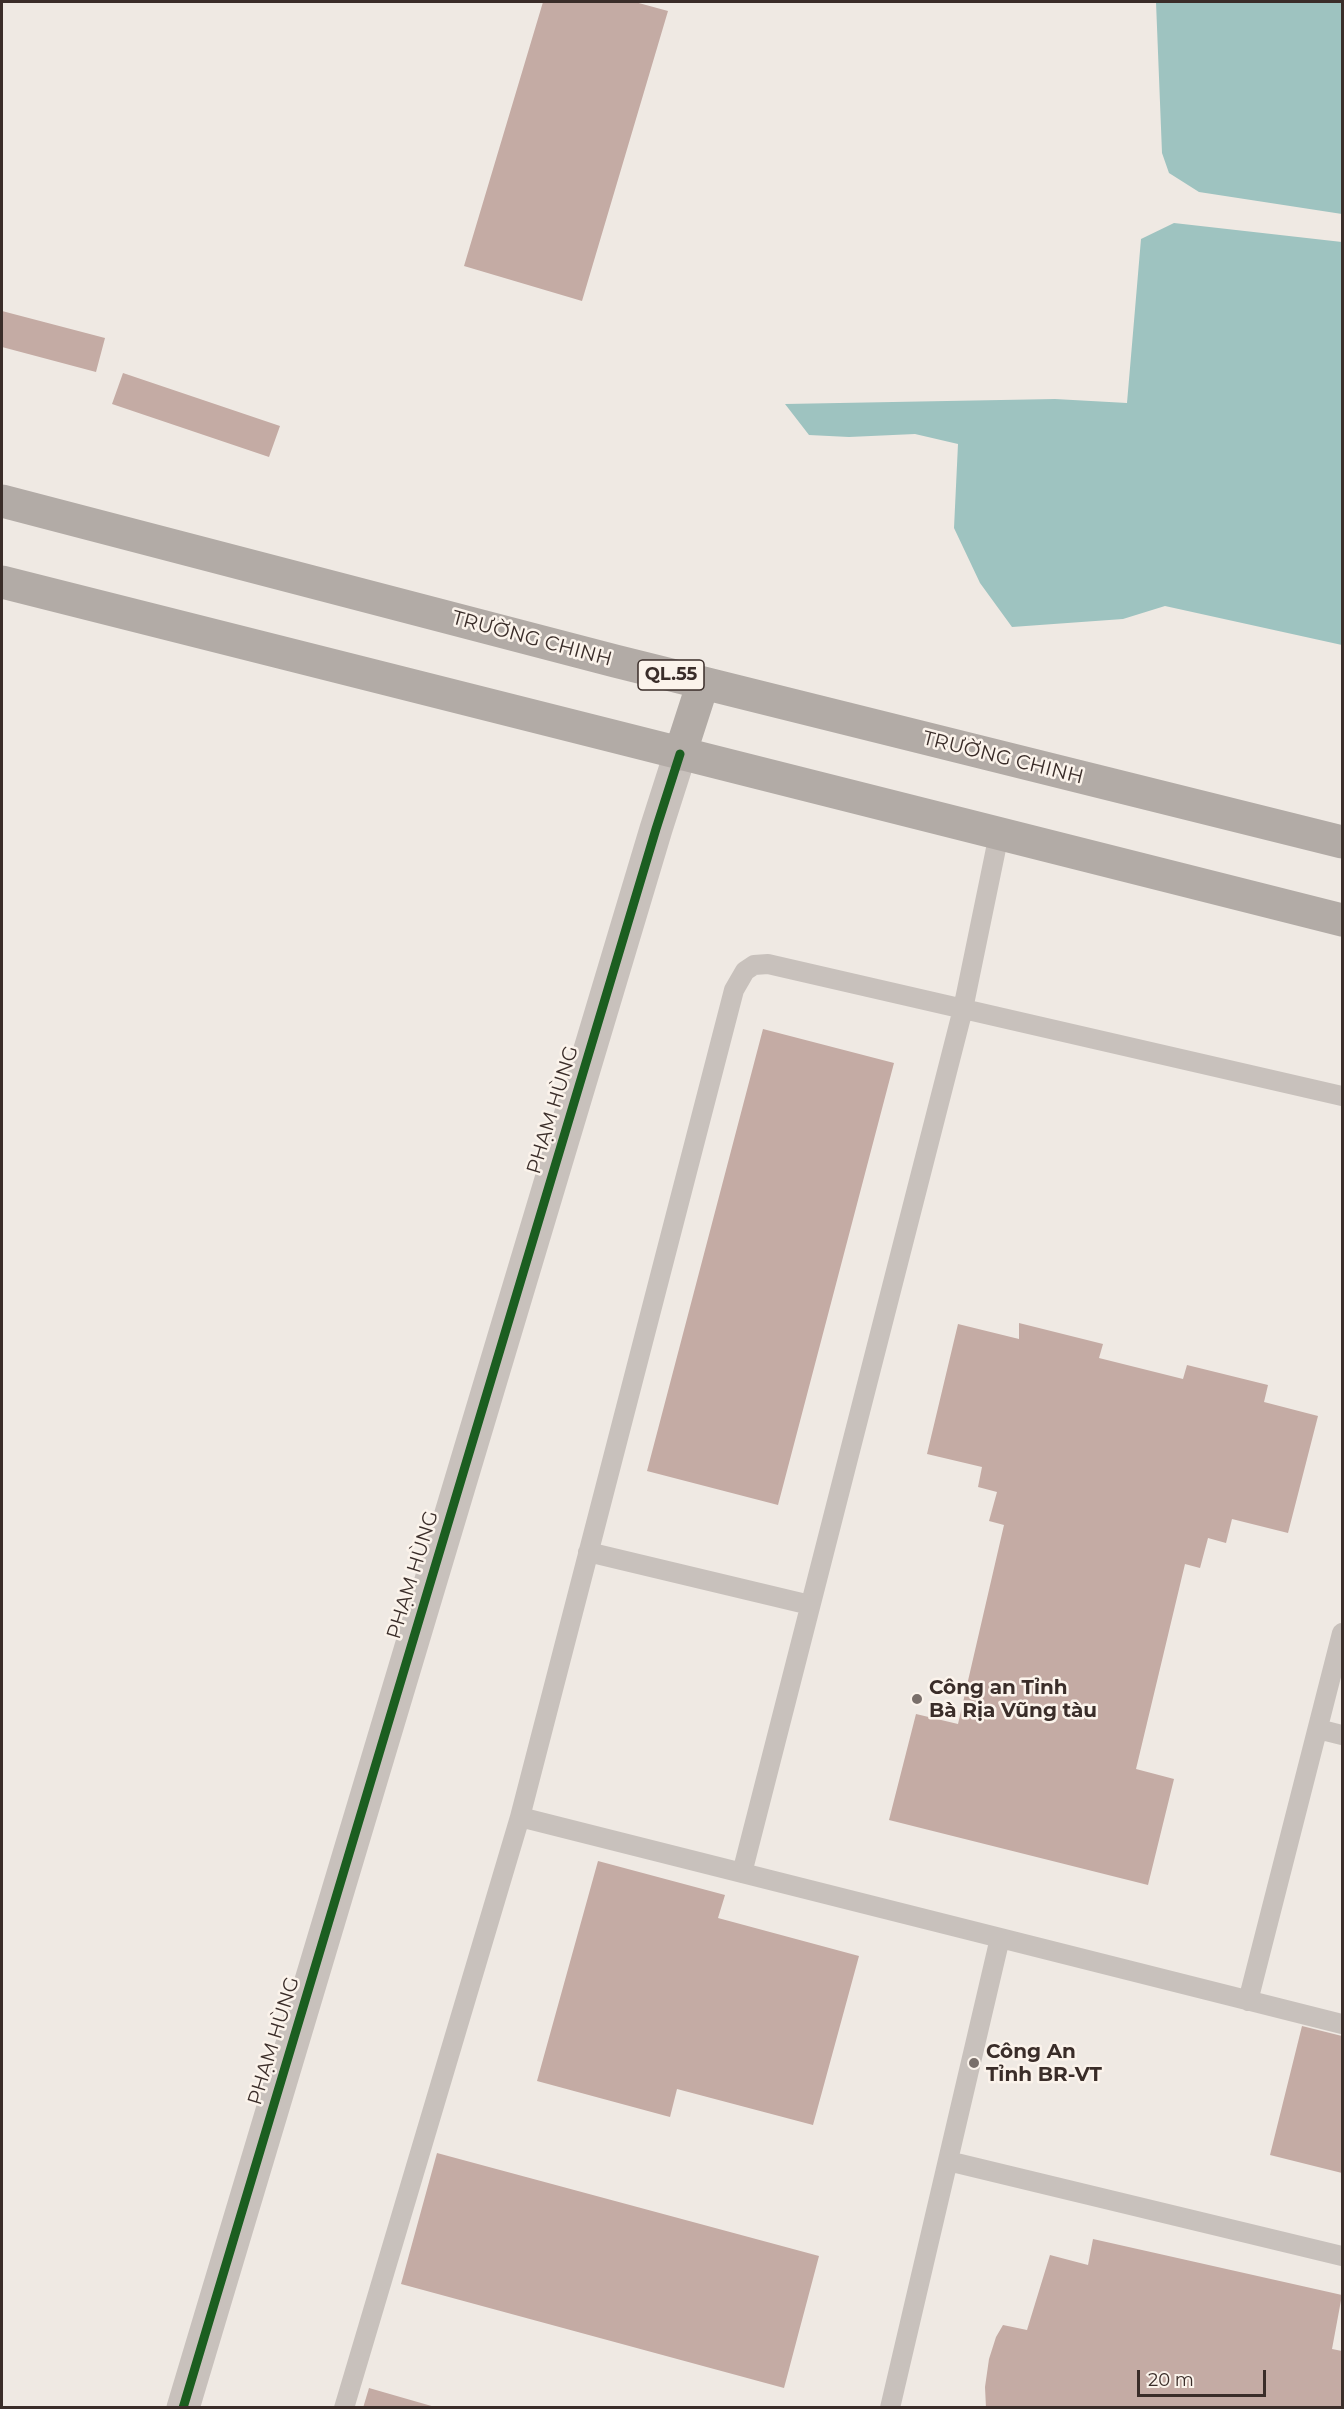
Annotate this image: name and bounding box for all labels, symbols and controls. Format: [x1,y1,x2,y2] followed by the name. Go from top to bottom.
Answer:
[449,606,615,672] street label: TRƯỜNG CHINH
[638,660,704,690] road number: QL.55
[920,726,1086,790] street label: TRƯỜNG CHINH
[522,1043,584,1177] street label: PHẠM HÙNG
[382,1508,444,1642] street label: PHẠM HÙNG
[929,1676,1097,1723] place label: Công an Tỉnh Bà Rịa Vũng tàu
[910,1692,924,1706] marker: Công an Tỉnh Bà Rịa Vũng tàu
[243,1974,305,2108] street label: PHẠM HÙNG
[986,2040,1102,2087] place label: Công An Tỉnh BR-VT
[967,2056,981,2070] marker: Công An Tỉnh BR-VT
[1140,2358,1269,2396] scale bar
[1148,2369,1194,2391] text: 20 m

